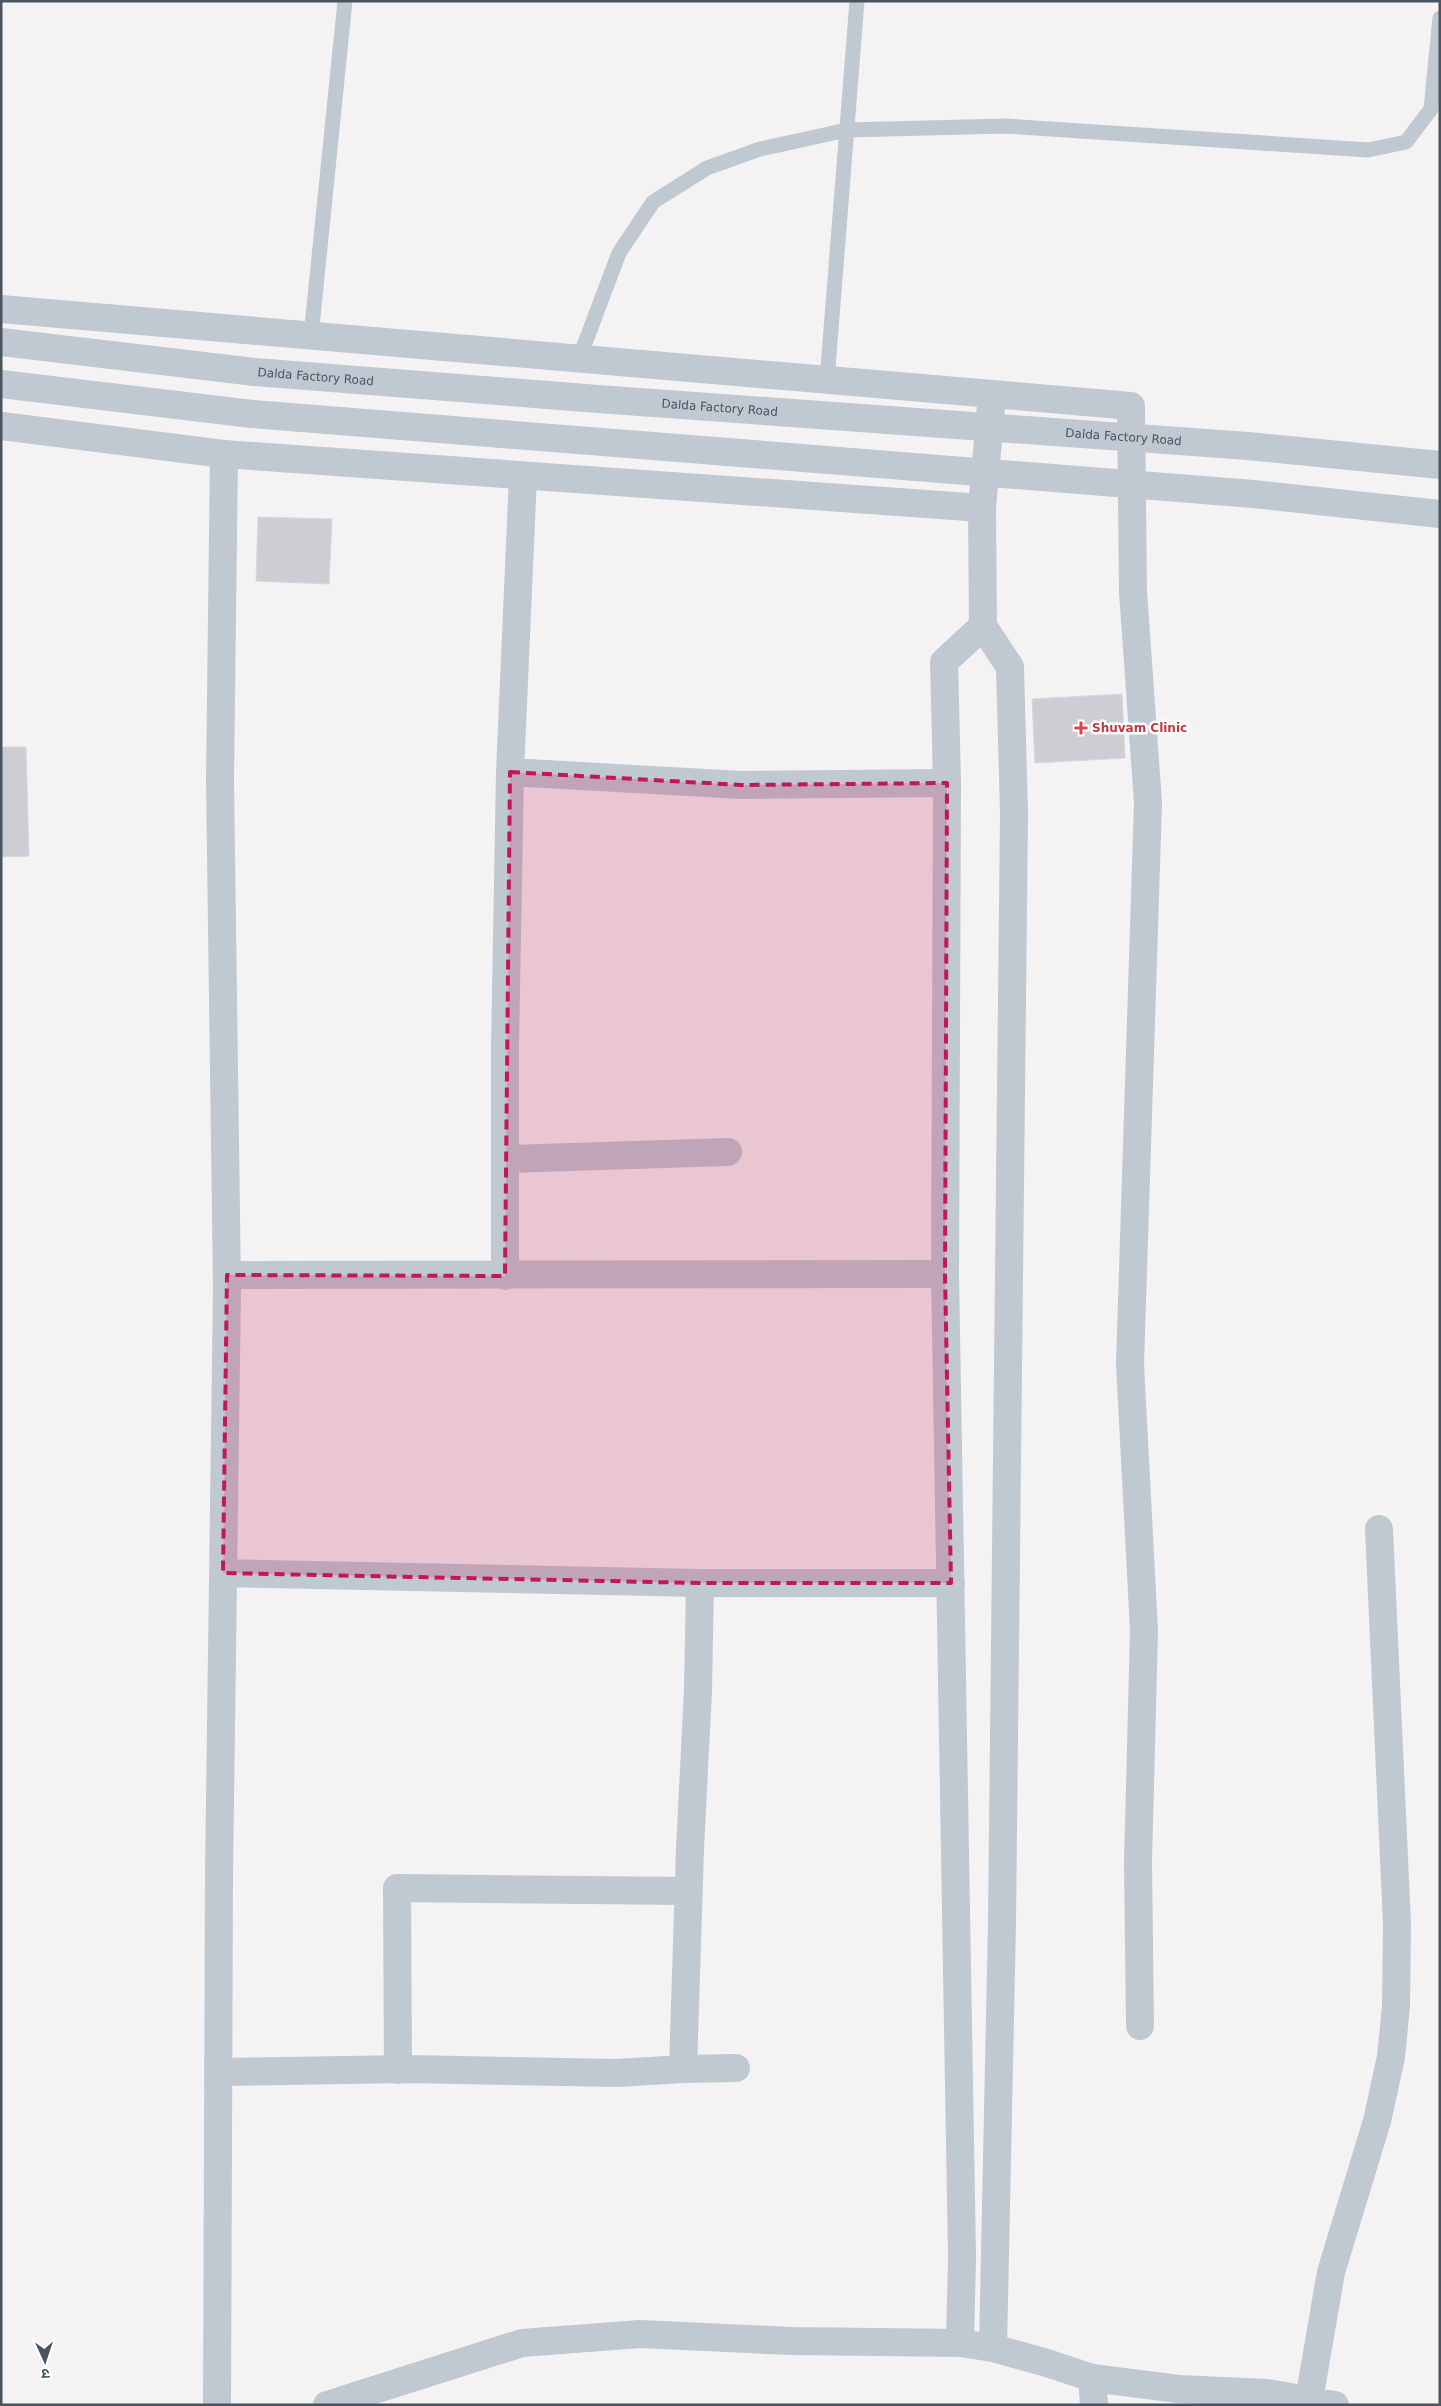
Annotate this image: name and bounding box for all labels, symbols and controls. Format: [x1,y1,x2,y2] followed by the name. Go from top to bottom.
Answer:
[257,365,374,388] street label: Dalda Factory Road
[661,397,778,419] street label: Dalda Factory Road
[1065,426,1182,448] street label: Dalda Factory Road
[1074,721,1088,735] marker: Shuvam Clinic
[1092,721,1187,735] place label: Shuvam Clinic
[20,2336,70,2386] north arrow
[40,2366,50,2382] text: उ

